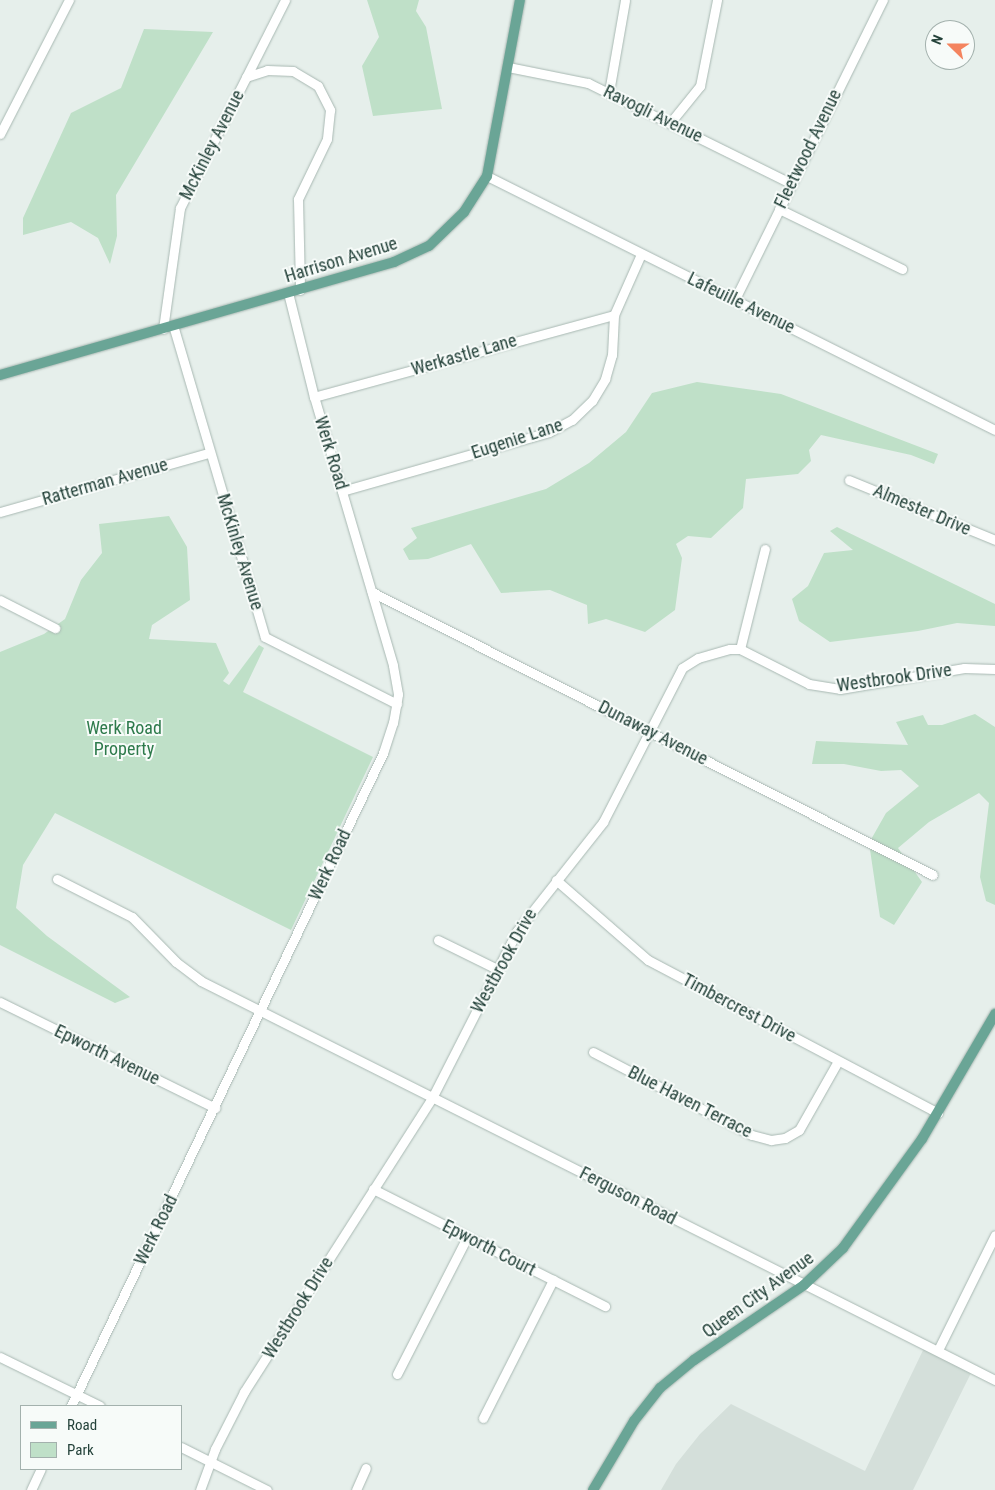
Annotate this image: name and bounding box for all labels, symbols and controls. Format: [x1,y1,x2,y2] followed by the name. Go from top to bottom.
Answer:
[925,20,975,70] north arrow
[928,33,946,47] text: N
[600,81,706,147] street label: Ravogli Avenue
[175,86,249,204] street label: McKinley Avenue
[770,86,846,212] street label: Fleetwood Avenue
[282,233,400,287] street label: Harrison Avenue
[684,268,798,338] street label: Lafeuille Avenue
[409,330,519,380] street label: Werkastle Lane
[310,414,352,492] street label: Werk Road
[469,414,565,464] street label: Eugenie Lane
[40,454,170,510] street label: Ratterman Avenue
[870,480,974,540] street label: Almester Drive
[212,491,268,613] street label: McKinley Avenue
[835,659,953,697] street label: Westbrook Drive
[595,696,711,770] street label: Dunaway Avenue
[86,718,162,761] park label: Werk Road Property
[304,826,356,904] street label: Werk Road
[466,905,542,1017] street label: Westbrook Drive
[679,969,799,1047] street label: Timbercrest Drive
[51,1020,163,1090] street label: Epworth Avenue
[624,1061,756,1143] street label: Blue Haven Terrace
[576,1162,680,1230] street label: Ferguson Road
[130,1191,182,1269] street label: Werk Road
[439,1215,539,1281] street label: Epworth Court
[698,1247,818,1343] street label: Queen City Avenue
[258,1253,338,1363] street label: Westbrook Drive
[20,1405,182,1470] legend
[67,1416,97,1434] text: Road
[67,1441,94,1459] text: Park

